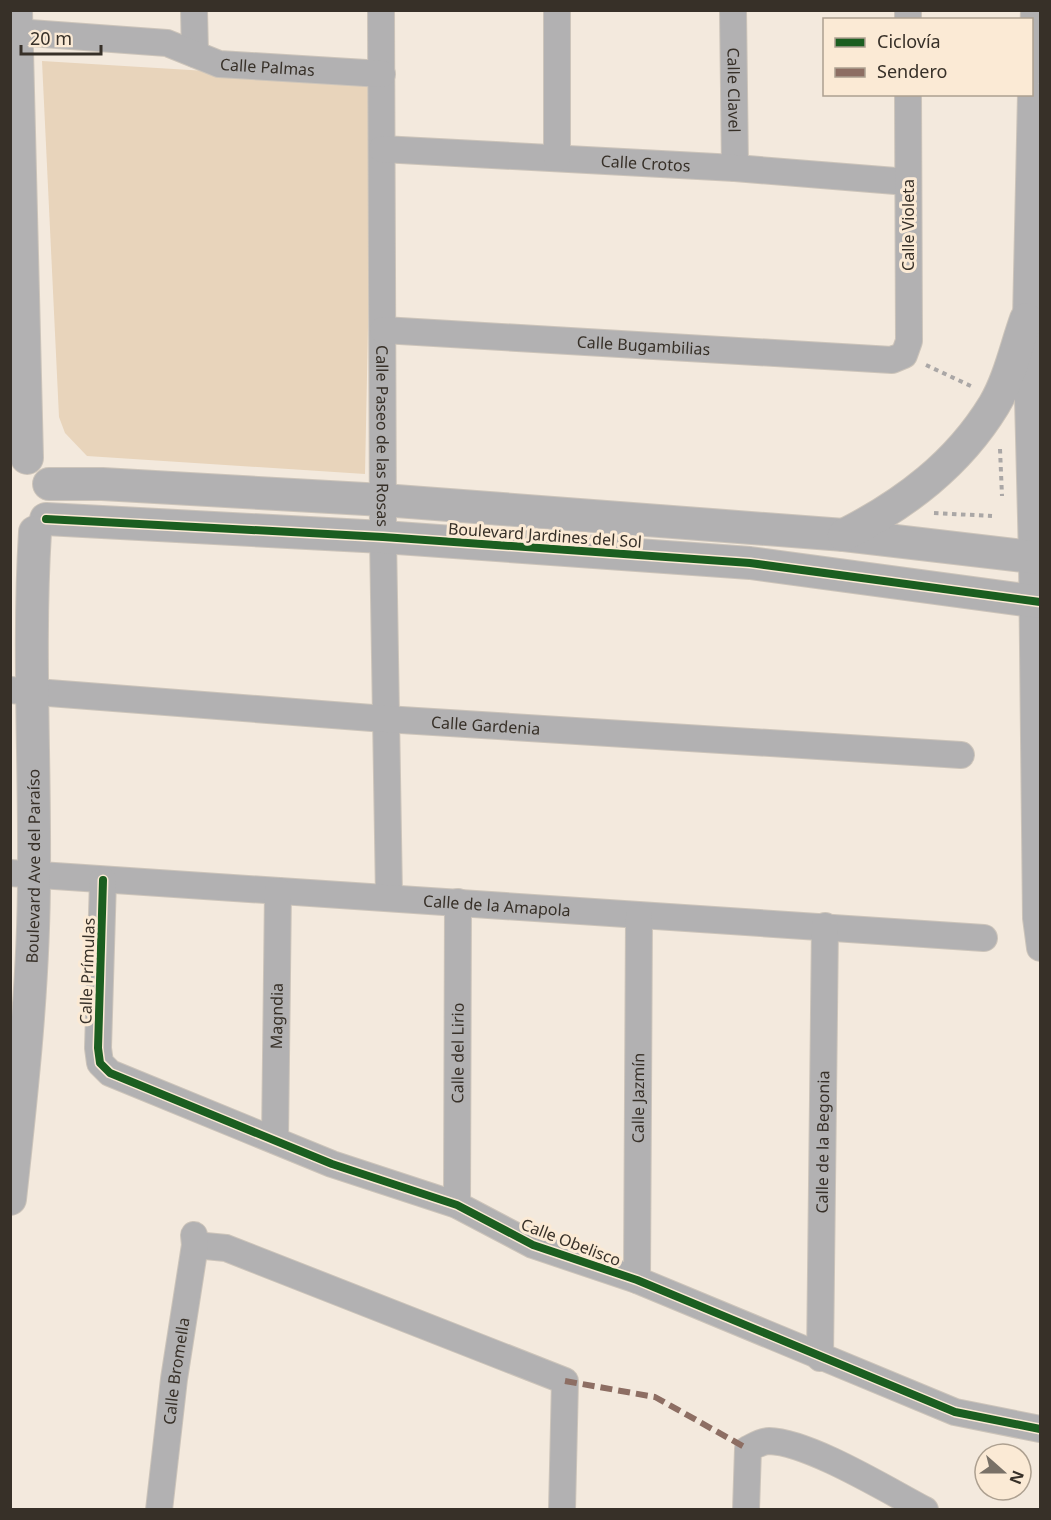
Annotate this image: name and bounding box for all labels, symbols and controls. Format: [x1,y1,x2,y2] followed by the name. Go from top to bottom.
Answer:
[21,18,100,56] scale bar
[823,18,1033,96] legend
[30,26,72,50] text: 20 m
[877,29,941,53] text: Ciclovía
[722,47,746,133] street label: Calle Clavel
[219,53,316,81] street label: Calle Palmas
[877,59,947,83] text: Sendero
[600,150,691,177] street label: Calle Crotos
[897,179,919,271] street label: Calle Violeta
[576,330,711,360] street label: Calle Bugambilias
[371,345,394,527] street label: Calle Paseo de las Rosas
[447,517,643,553] street label: Boulevard Jardines del Sol
[430,711,541,740] street label: Calle Gardenia
[21,769,45,964] street label: Boulevard Ave del Paraíso
[422,890,571,921] street label: Calle de la Amapola
[74,917,100,1025] street label: Calle Prímulas
[265,983,288,1049] street label: Magndia
[446,1003,469,1103] street label: Calle del Lirio
[627,1053,649,1143] street label: Calle Jazmín
[811,1070,834,1214] street label: Calle de la Begonia
[518,1213,624,1271] street label: Calle Obelisco
[158,1316,195,1426] street label: Calle Bromella
[973,1442,1033,1502] north arrow
[1004,1467,1030,1487] text: N

